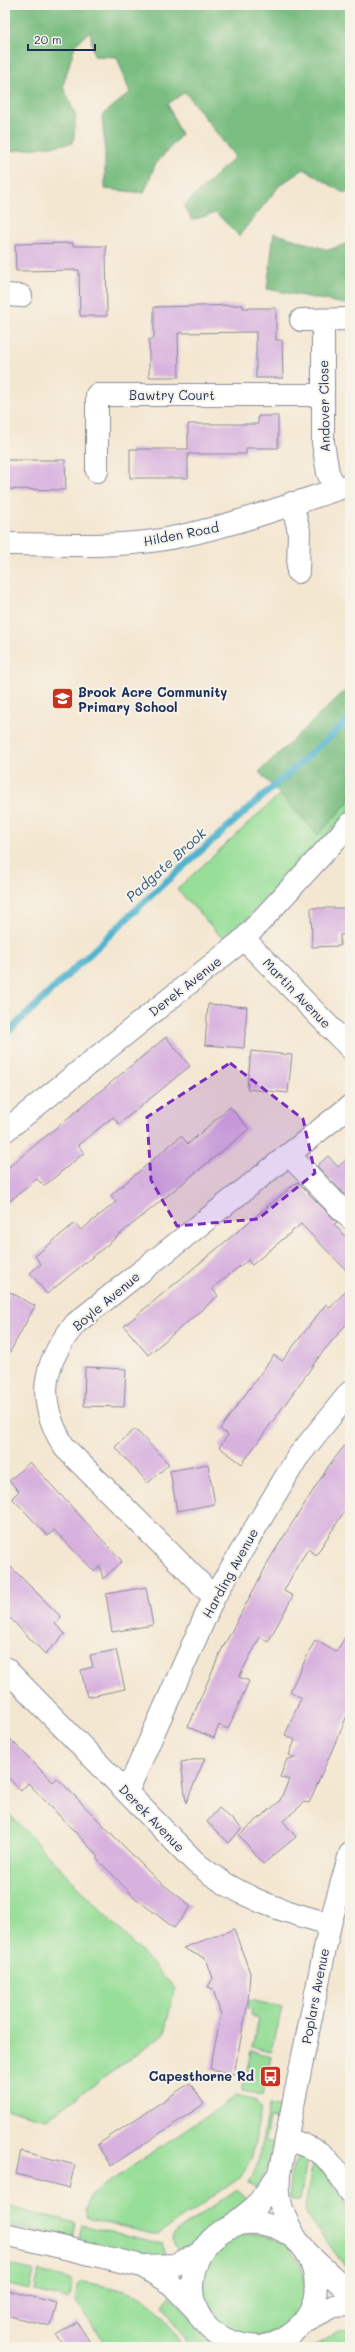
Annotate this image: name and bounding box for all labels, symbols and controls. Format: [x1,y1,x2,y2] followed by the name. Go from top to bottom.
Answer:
[28,26,95,52] scale bar
[34,31,62,47] text: 20 m
[314,360,333,452] street label: Andover Close
[129,386,215,403] street label: Bawtry Court
[142,518,220,549] street label: Hilden Road
[78,683,227,716] place label: Brook Acre Community Primary School
[50,686,76,712] school or university icon: Brook Acre Community Primary School
[121,823,210,906] water label: Padgate Brook
[145,952,224,1019] street label: Derek Avenue
[260,954,335,1031] street label: Martin Avenue
[68,1267,143,1334] street label: Boyle Avenue
[198,1525,261,1621] street label: Harding Avenue
[116,1780,189,1855] street label: Derek Avenue
[297,1947,332,2045] street label: Poplars Avenue
[257,2063,283,2089] bus stop icon: Capesthorne Rd
[149,2067,254,2084] place label: Capesthorne Rd

